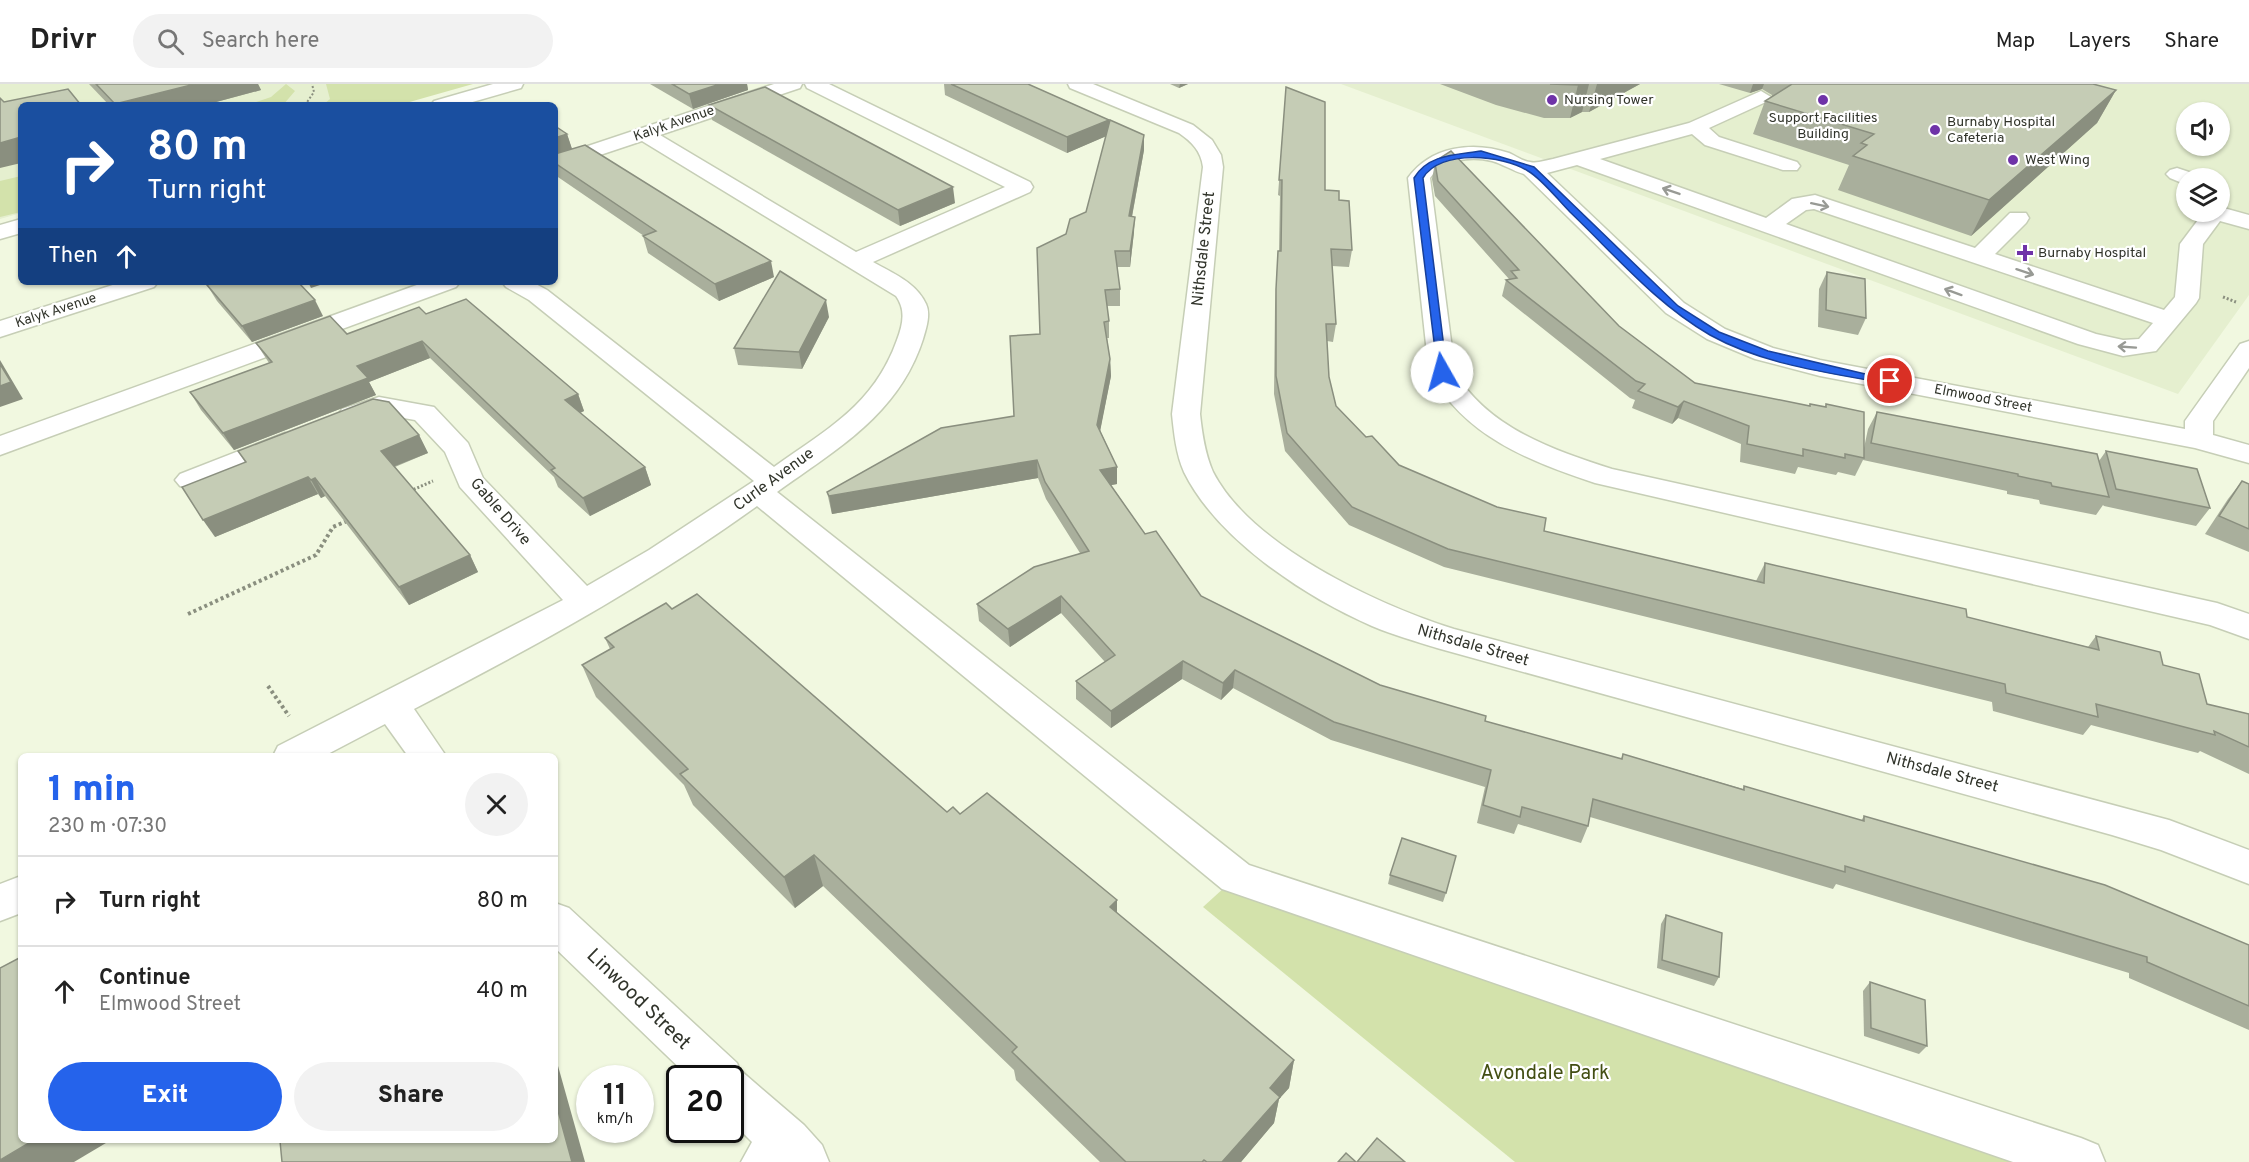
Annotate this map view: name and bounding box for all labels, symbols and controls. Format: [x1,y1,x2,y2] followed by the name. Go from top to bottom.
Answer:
[133,14,553,68] search box
[30,23,97,59] text: Drivr
[154,25,187,58] icon: search
[202,28,319,55] text: Search here
[1996,28,2035,55] text: Map
[2068,28,2131,55] text: Layers
[2164,28,2219,55] text: Share
[1564,92,1654,109] place label: Nursing Tower
[1545,93,1559,107] marker: Nursing Tower
[1816,93,1830,107] marker: Support Facilities Building
[631,102,717,146] street label: Kalyk Avenue
[2176,102,2230,222] map controls
[2176,102,2230,156] button: sound
[1769,110,1877,143] place label: Support Facilities Building
[1947,114,2055,147] place label: Burnaby Hospital Cafeteria
[147,122,248,175] text: 80 m
[1928,123,1942,137] marker: Burnaby Hospital Cafeteria
[48,126,126,204] icon: right
[2025,152,2090,169] place label: West Wing
[2006,153,2020,167] marker: West Wing
[2176,168,2230,222] button: layers
[147,174,266,208] text: Turn right
[1662,185,1681,196] one-way arrow
[1188,191,1220,307] street label: Nithsdale Street
[1810,200,1829,211] one-way arrow
[110,240,143,273] icon: ahead
[48,243,98,270] text: Then
[2016,244,2034,262] marker: Burnaby Hospital
[2038,245,2146,262] place label: Burnaby Hospital
[2015,267,2034,278] one-way arrow
[1944,285,1963,296] one-way arrow
[13,290,99,332] street label: Kalyk Avenue
[1410,340,1474,404] position arrow
[2117,341,2137,352] one-way arrow
[1864,355,1915,406] pin
[1873,364,1906,397] icon: arrive
[1933,381,2033,417] street label: Elmwood Street
[730,444,818,516] street label: Curle Avenue
[465,474,535,550] street label: Gable Drive
[1415,620,1531,672] street label: Nithsdale Street
[1884,748,2000,798] street label: Nithsdale Street
[48,768,136,814] text: 1 min
[465,773,528,836] button: close
[48,814,167,840] text: 230 m · 07:30
[48,885,81,918] icon: right
[99,888,201,915] text: Turn right
[477,888,528,915] text: 80 m
[580,944,696,1056] street label: Linwood Street
[99,965,190,992] text: Continue
[48,975,81,1008] icon: ahead
[476,978,528,1005] text: 40 m
[99,992,241,1018] text: Elmwood Street
[1480,1061,1610,1087] park label: Avondale Park
[48,1062,282,1131] button: Exit
[294,1062,528,1131] button: Share
[666,1065,744,1143] speed limit sign: 20
[603,1078,627,1115] text: 11
[597,1110,633,1129] text: km/h

